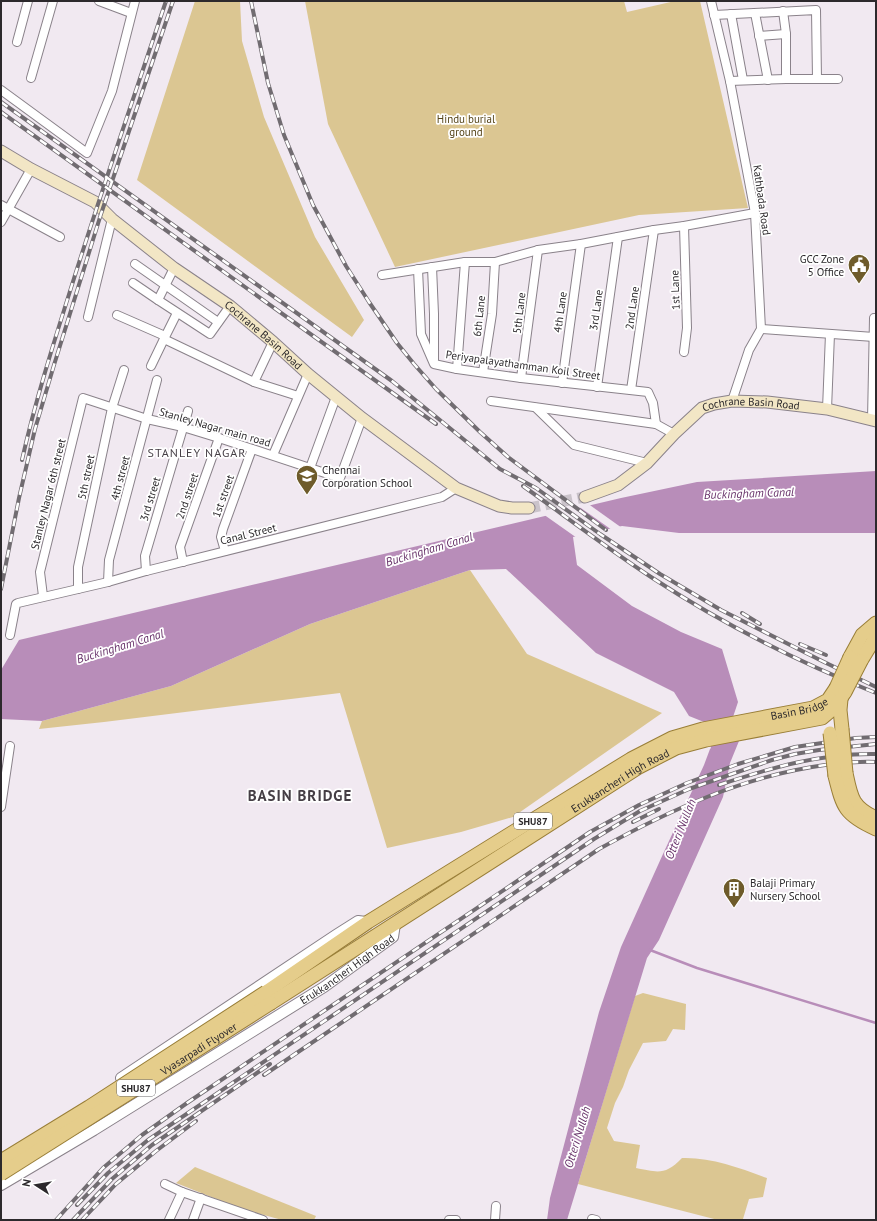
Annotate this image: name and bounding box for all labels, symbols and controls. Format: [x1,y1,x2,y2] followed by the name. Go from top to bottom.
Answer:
[437,112,496,139] park label: Hindu burial ground
[750,164,774,236] street label: Kathbada Road
[800,252,844,279] place label: GCC Zone 5 Office
[846,252,872,285] public building icon: GCC Zone 5 Office
[667,269,683,310] street label: 1st Lane
[622,285,642,330] street label: 2nd Lane
[586,288,606,331] street label: 3rd Lane
[550,290,570,333] street label: 4th Lane
[510,291,529,334] street label: 5th Lane
[470,294,488,337] street label: 6th Lane
[222,297,305,372] street label: Cochrane Basin Road
[445,347,601,383] street label: Periyapalayathamman Koil Street
[700,394,801,414] street label: Cochrane Basin Road
[158,404,273,450] street label: Stanley Nagar main road
[27,437,69,551] street label: Stanley Nagar 6th street
[148,445,246,460] district label: STANLEY NAGAR
[74,453,98,501] street label: 5th street
[107,454,133,502] street label: 4th street
[294,463,320,496] school or university icon: Chennai Corporation School
[322,463,413,490] place label: Chennai Corporation School
[173,471,201,521] street label: 2nd street
[209,473,237,519] street label: 1st street
[137,475,163,523] street label: 3rd street
[704,484,795,502] water label: Buckingham Canal
[219,520,278,548] street label: Canal Street
[384,528,475,569] water label: Buckingham Canal
[75,625,166,666] water label: Buckingham Canal
[769,694,831,723] street label: Basin Bridge
[568,746,672,816] street label: Erukkancheri High Road
[248,786,352,805] district label: BASIN BRIDGE
[661,797,699,861] water label: Otteri Nullah
[514,813,552,829] road number: SHU87
[721,876,747,909] building icon: Balaji Primary Nursery School
[750,876,821,903] place label: Balaji Primary Nursery School
[297,931,397,1007] street label: Erukkancheri High Road
[157,1019,240,1079] street label: Vyasarpadi Flyover
[117,1080,155,1096] road number: SHU87
[561,1104,593,1170] water label: Otteri Nullah
[16,1165,56,1205] north arrow
[19,1178,34,1188] text: N

